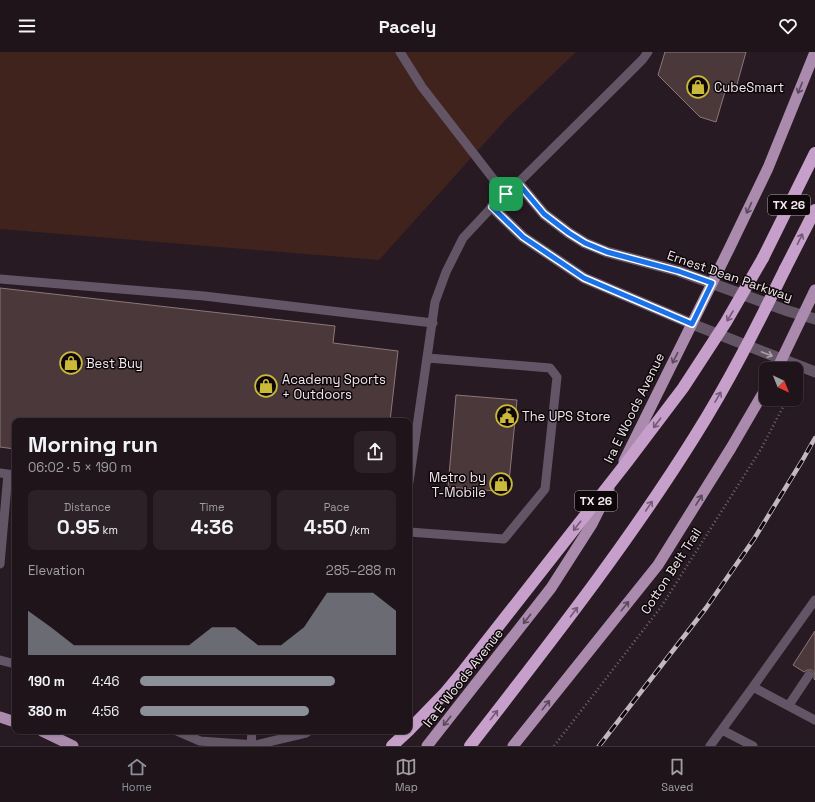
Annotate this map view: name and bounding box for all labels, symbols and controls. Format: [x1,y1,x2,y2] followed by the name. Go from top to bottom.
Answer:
[16,15,38,37] icon: menu
[379,15,436,38] text: Pacely
[777,15,799,37] icon: heart
[685,74,711,100] shop icon: CubeSmart
[714,79,784,96] place label: CubeSmart
[796,82,803,94] one-way arrow
[489,177,523,211] pin
[495,183,517,205] icon: arrive
[768,195,810,215] road number: TX 26
[745,201,752,213] one-way arrow
[797,234,805,246] one-way arrow
[665,247,795,305] street label: Ernest Dean Parkway
[725,310,733,322] one-way arrow
[58,350,84,376] shop icon: Best Buy
[600,350,668,466] street label: Ira E Woods Avenue
[761,350,773,358] one-way arrow
[671,352,678,364] one-way arrow
[86,355,143,372] place label: Best Buy
[759,362,803,406] north arrow
[759,362,803,406] map controls
[282,371,386,403] place label: Academy Sports + Outdoors
[253,373,279,399] shop icon: Academy Sports + Outdoors
[715,391,723,403] one-way arrow
[494,403,520,429] public building icon: The UPS Store
[522,408,611,425] place label: The UPS Store
[652,418,661,429] one-way arrow
[28,430,158,458] text: Morning run
[354,431,396,473] button: share
[28,459,132,476] text: 06:02 · 5 × 190 m
[429,469,486,501] place label: Metro by T-Mobile
[488,471,514,497] shop icon: Metro by T-Mobile
[575,491,617,511] road number: TX 26
[695,494,703,506] one-way arrow
[64,500,111,514] text: Distance
[199,500,225,514] text: Time
[324,500,350,514] text: Pace
[645,501,653,512] one-way arrow
[57,514,100,540] text: 0.95
[190,514,234,540] text: 4:36
[304,514,347,540] text: 4:50
[573,520,581,531] one-way arrow
[100,523,118,537] text: km
[347,523,370,537] text: /km
[637,525,705,617] street label: Cotton Belt Trail
[28,562,85,579] text: Elevation
[326,562,396,579] text: 285–288 m
[621,601,629,612] one-way arrow
[569,607,578,618] one-way arrow
[522,613,531,624] one-way arrow
[419,625,507,731] street label: Ira E Woods Avenue
[28,673,65,690] text: 190 m
[92,673,120,690] text: 4:46
[542,699,551,710] one-way arrow
[28,703,67,720] text: 380 m
[92,703,119,720] text: 4:56
[490,710,498,721] one-way arrow
[443,716,451,727] one-way arrow
[122,756,152,794] tab: Home
[395,756,418,794] tab: Map
[661,756,693,794] tab: Saved

